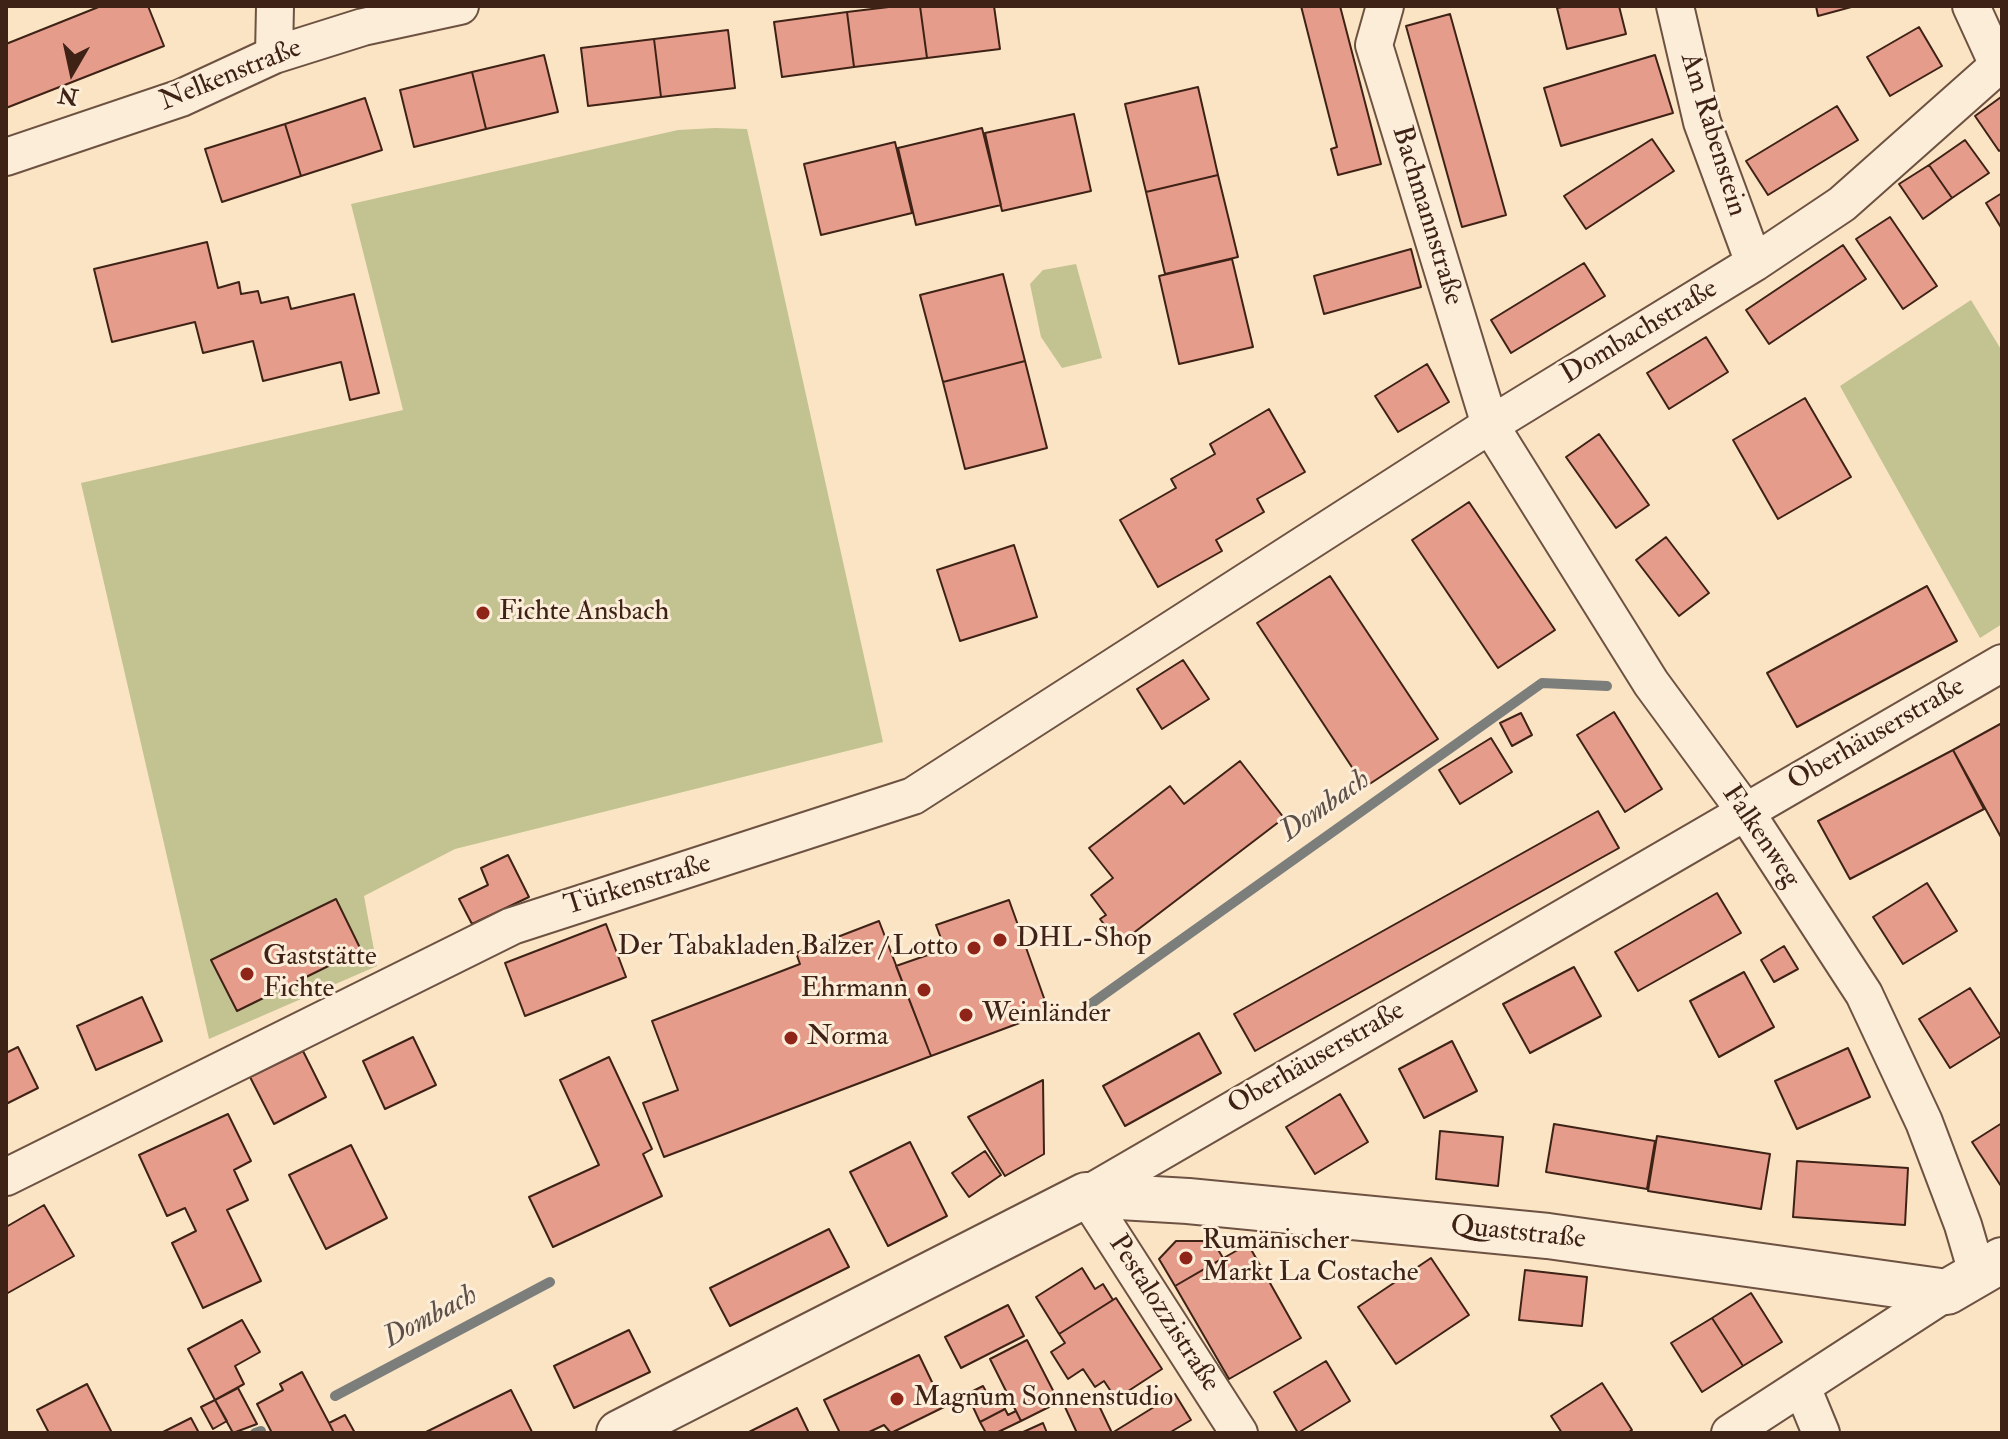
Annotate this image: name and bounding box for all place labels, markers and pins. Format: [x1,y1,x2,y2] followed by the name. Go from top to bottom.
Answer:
[499,596,669,630] place label: Fichte Ansbach
[474,604,492,622] marker: Fichte Ansbach
[1016,923,1152,957] place label: DHL-Shop
[618,931,958,965] place label: Der Tabakladen Balzer / Lotto
[991,931,1009,949] marker: DHL-Shop
[965,939,983,957] marker: Der Tabakladen Balzer / Lotto
[263,941,377,1007] place label: Gaststätte Fichte
[238,965,256,983] marker: Gaststätte Fichte
[801,973,908,1007] place label: Ehrmann
[915,981,933,999] marker: Ehrmann
[982,998,1111,1032] place label: Weinländer
[957,1006,975,1024] marker: Weinländer
[807,1021,889,1055] place label: Norma
[782,1029,800,1047] marker: Norma
[1202,1225,1418,1291] place label: Rumänischer Markt La Costache
[1177,1249,1195,1267] marker: Rumänischer Markt La Costache
[913,1382,1173,1416] place label: Magnum Sonnenstudio
[888,1390,906,1408] marker: Magnum Sonnenstudio

